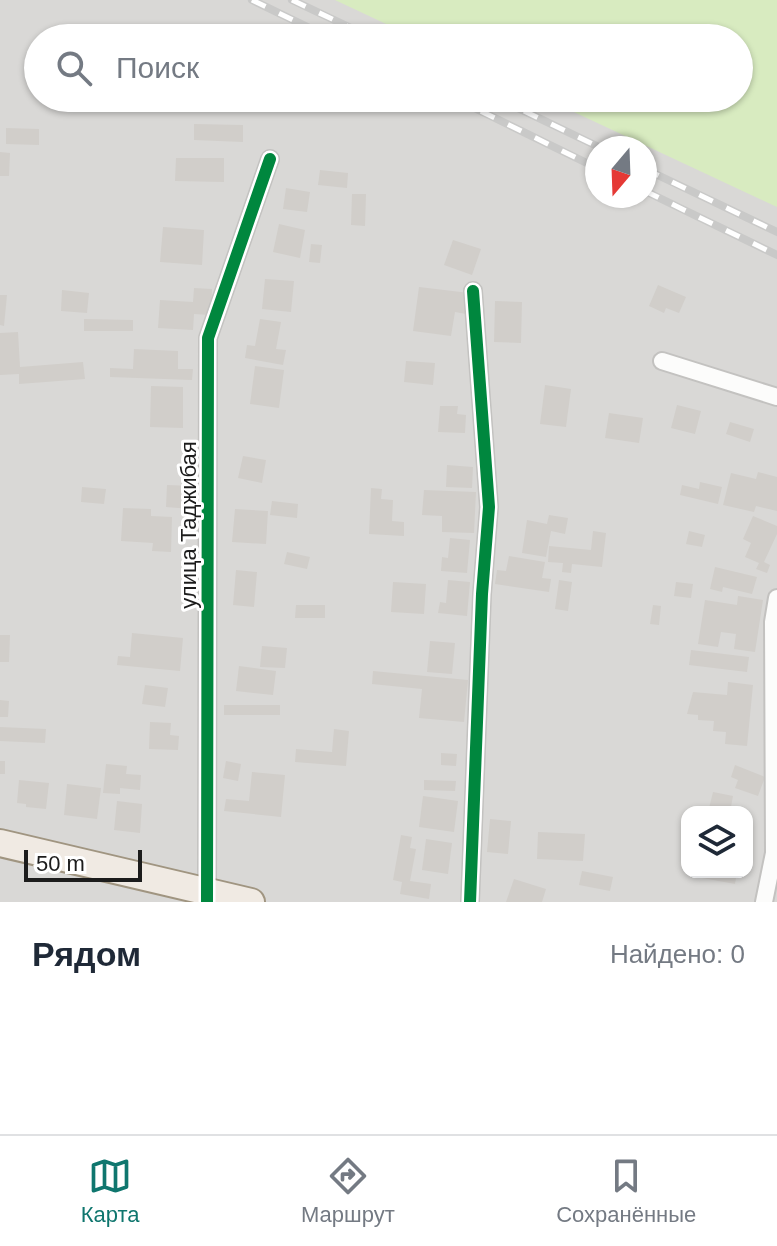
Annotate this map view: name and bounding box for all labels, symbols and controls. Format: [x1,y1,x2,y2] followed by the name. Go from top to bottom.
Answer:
[24,24,753,112] search box
[52,46,96,90] icon: search
[116,51,199,84] text: Поиск
[585,136,657,208] north arrow
[176,441,201,609] street label: улица Таджибая
[681,806,753,878] map controls
[681,806,753,878] button: layers
[24,846,142,882] scale bar
[36,851,85,876] text: 50 m
[32,935,141,973] text: Рядом
[610,939,745,969] text: Найдено: 0
[81,1154,140,1228] tab: Карта
[301,1154,395,1228] tab: Маршрут
[556,1154,696,1228] tab: Сохранённые

